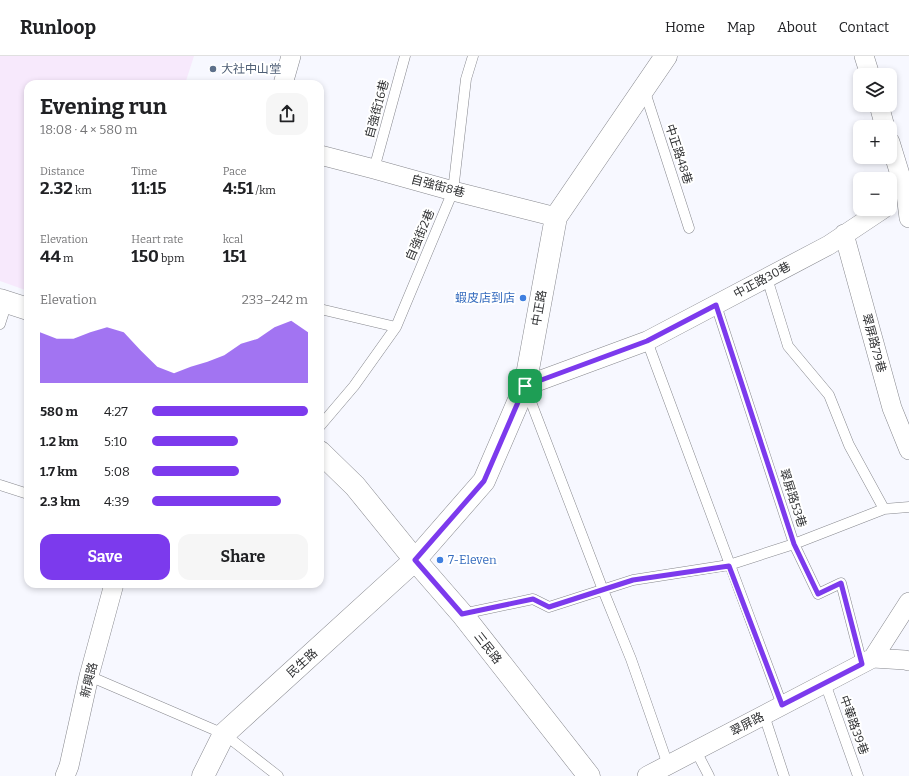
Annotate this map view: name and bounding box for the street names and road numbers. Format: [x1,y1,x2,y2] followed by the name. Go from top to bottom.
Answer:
[362,78,392,140] street label: 自強街16巷
[663,122,695,186] street label: 中正路48巷
[410,172,466,200] street label: 自強街8巷
[403,207,437,263] street label: 自強街2巷
[731,259,793,301] street label: 中正路30巷
[529,289,549,327] street label: 中正路
[859,312,889,374] street label: 翠屏路79巷
[777,467,809,529] street label: 翠屏路53巷
[471,630,505,666] street label: 三民路
[284,646,320,680] street label: 民生路
[78,661,100,699] street label: 新興路
[837,694,871,756] street label: 中華路39巷
[728,709,766,739] street label: 翠屏路

